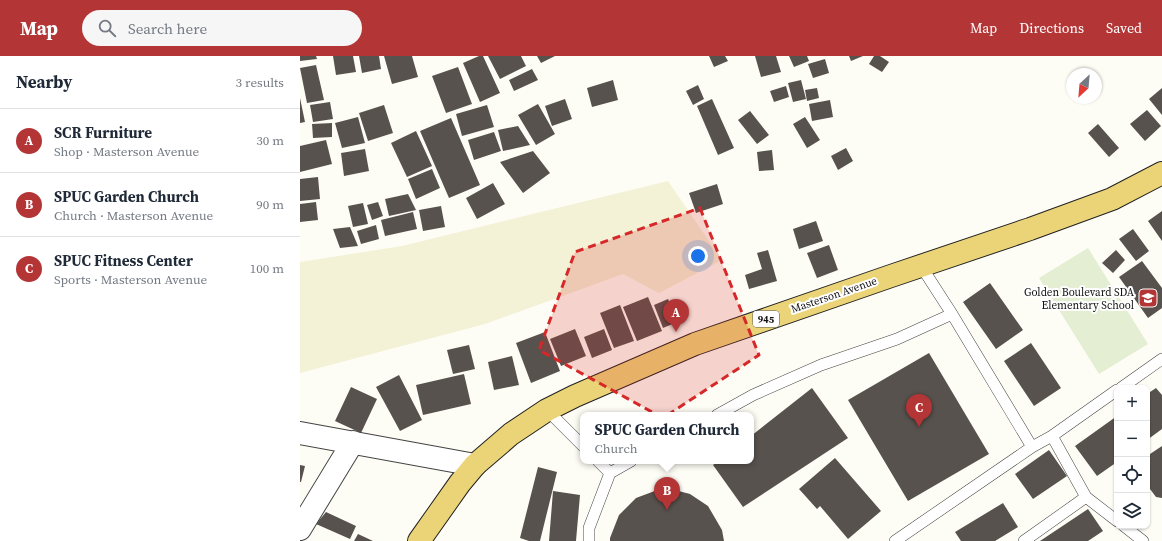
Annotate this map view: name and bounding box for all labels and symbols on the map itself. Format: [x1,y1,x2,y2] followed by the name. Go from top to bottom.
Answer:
[1066,68,1102,104] north arrow
[688,246,708,266] your location
[789,273,879,317] street label: Masterson Avenue
[1024,285,1135,313] place label: Golden Boulevard SDA Elementary School
[1137,287,1159,309] school or university icon: Golden Boulevard SDA Elementary School
[663,299,689,332] pin: A
[753,311,779,327] road number: 945
[906,394,932,427] pin: C
[654,477,680,510] pin: B

